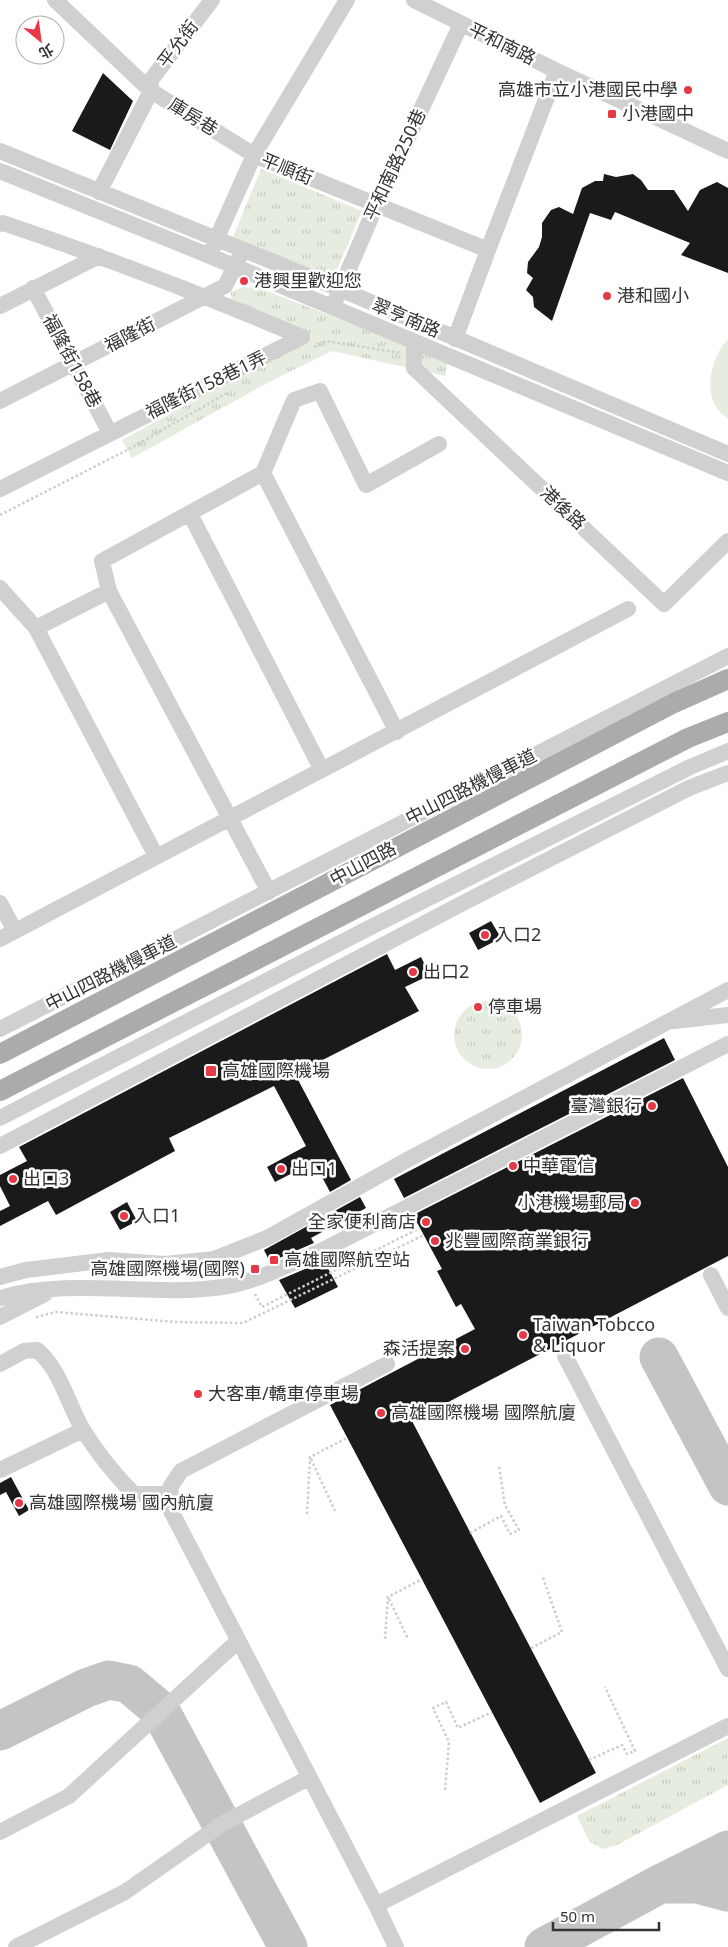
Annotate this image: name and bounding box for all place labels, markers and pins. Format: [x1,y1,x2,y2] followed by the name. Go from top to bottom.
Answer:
[498,77,678,101] place label: 高雄市立小港國民中學
[682,84,694,96] marker: 高雄市立小港國民中學
[622,101,694,125] place label: 小港國中
[606,108,618,120] marker: 小港國中
[254,268,362,292] place label: 港興里歡迎您
[238,275,250,287] marker: 港興里歡迎您
[617,283,689,307] place label: 港和國小
[601,290,613,302] marker: 港和國小
[495,922,541,946] place label: 入口2
[479,929,491,941] marker: 入口2
[423,959,469,983] place label: 出口2
[407,966,419,978] marker: 出口2
[488,994,542,1018] place label: 停車場
[472,1001,484,1013] marker: 停車場
[222,1058,330,1082] place label: 高雄國際機場
[204,1064,218,1078] marker: 高雄國際機場
[570,1093,642,1117] place label: 臺灣銀行
[646,1100,658,1112] marker: 臺灣銀行
[523,1153,595,1177] place label: 中華電信
[291,1156,337,1180] place label: 出口1
[507,1160,519,1172] marker: 中華電信
[275,1163,287,1175] marker: 出口1
[23,1166,69,1190] place label: 出口3
[7,1173,19,1185] marker: 出口3
[517,1190,625,1214] place label: 小港機場郵局
[629,1197,641,1209] marker: 小港機場郵局
[134,1203,180,1227] place label: 入口1
[308,1209,416,1233] place label: 全家便利商店
[118,1210,130,1222] marker: 入口1
[420,1216,432,1228] marker: 全家便利商店
[445,1228,589,1252] place label: 兆豐國際商業銀行
[429,1235,441,1247] marker: 兆豐國際商業銀行
[284,1247,410,1271] place label: 高雄國際航空站
[268,1254,280,1266] marker: 高雄國際航空站
[90,1256,245,1280] place label: 高雄國際機場(國際)
[249,1263,261,1275] marker: 高雄國際機場(國際)
[533,1312,655,1357] place label: Taiwan Tobcco & Liquor
[517,1329,529,1341] marker: Taiwan Tobcco & Liquor
[383,1336,455,1360] place label: 森活提案
[459,1343,471,1355] marker: 森活提案
[208,1381,359,1405] place label: 大客車/轎車停車場
[192,1388,204,1400] marker: 大客車/轎車停車場
[391,1400,576,1424] place label: 高雄國際機場 國際航廈
[375,1407,387,1419] marker: 高雄國際機場 國際航廈
[29,1490,214,1514] place label: 高雄國際機場 國內航廈
[13,1497,25,1509] marker: 高雄國際機場 國內航廈

